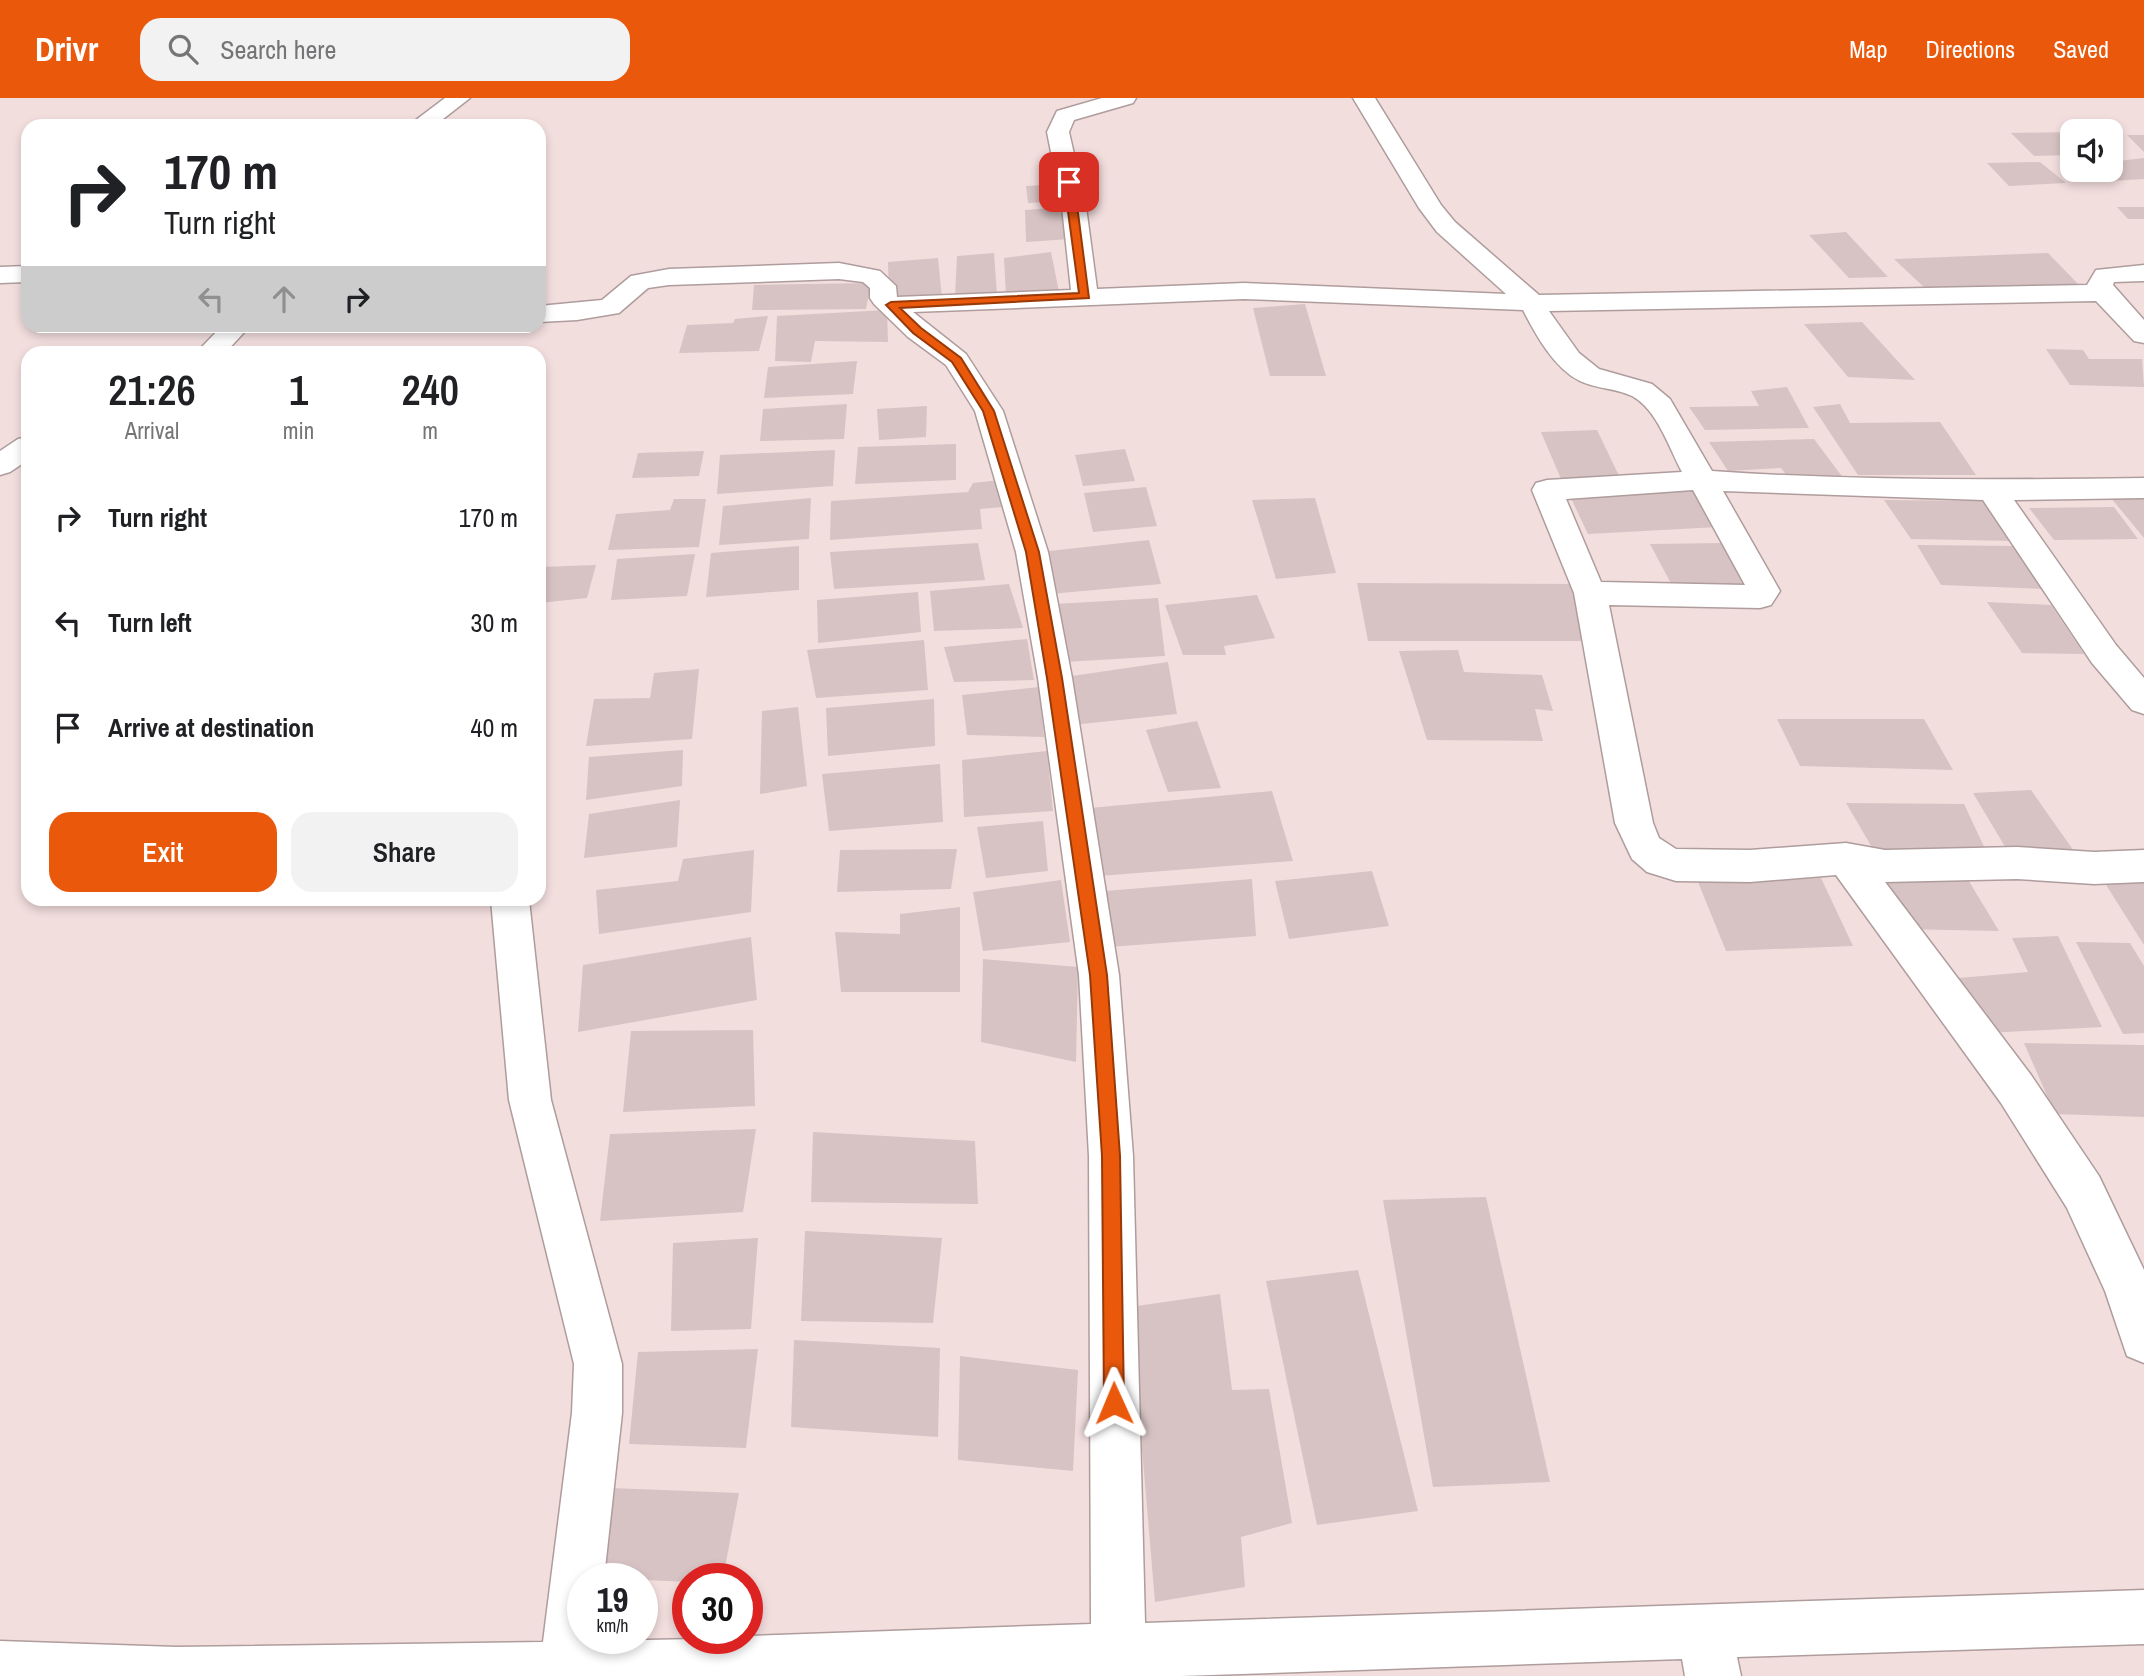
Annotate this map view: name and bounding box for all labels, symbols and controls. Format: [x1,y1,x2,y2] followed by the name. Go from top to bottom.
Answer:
[140,18,630,81] search box
[35,27,98,71] text: Drivr
[164,30,202,68] icon: search
[220,32,336,67] text: Search here
[1849,33,1887,65] text: Map
[1925,33,2015,65] text: Directions
[2053,33,2109,65] text: Saved
[2060,119,2123,182] map controls
[2060,119,2123,182] button: sound
[164,138,278,204] text: 170 m
[49,147,140,238] icon: right
[1039,152,1099,212] pin
[1050,163,1088,201] icon: arrive
[164,201,276,244] text: Turn right
[192,280,230,318] icon: left
[265,280,303,318] icon: ahead
[338,280,376,318] icon: right
[108,362,196,418] text: 21:26
[289,362,308,418] text: 1
[401,362,459,418] text: 240
[125,415,179,446] text: Arrival
[283,415,314,446] text: min
[422,415,438,446] text: m
[49,499,87,537] icon: right
[108,500,207,535] text: Turn right
[459,500,518,535] text: 170 m
[49,604,87,642] icon: left
[108,605,192,640] text: Turn left
[471,605,518,640] text: 30 m
[49,709,87,747] icon: arrive
[108,710,314,745] text: Arrive at destination
[471,710,518,745] text: 40 m
[49,812,277,892] button: Exit
[291,812,518,892] button: Share
[1077,1366,1151,1440] position arrow
[672,1563,763,1654] speed limit sign: 30
[597,1576,628,1623] text: 19
[597,1613,629,1638] text: km/h

